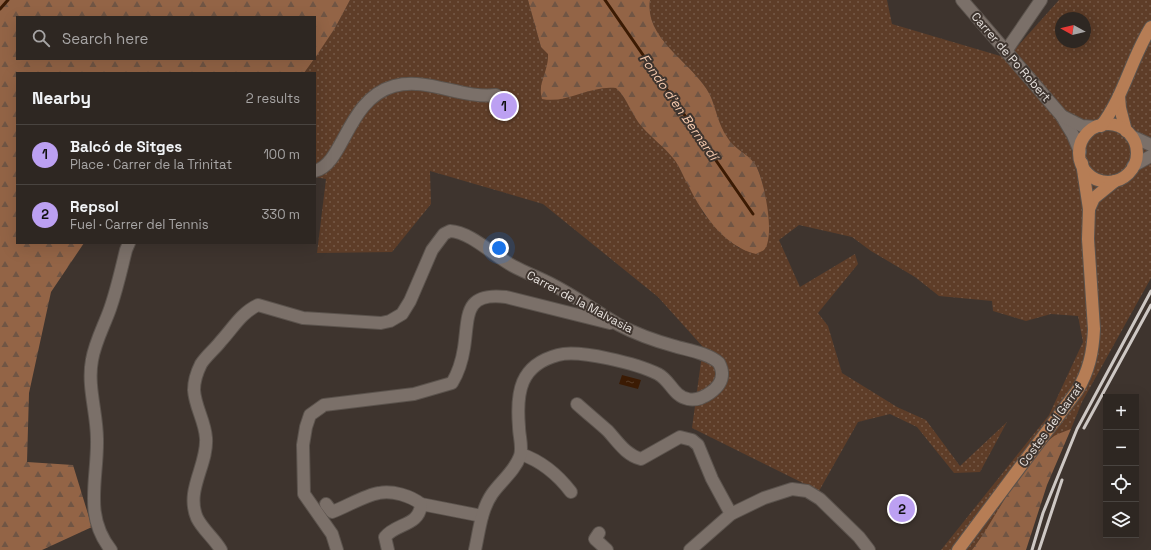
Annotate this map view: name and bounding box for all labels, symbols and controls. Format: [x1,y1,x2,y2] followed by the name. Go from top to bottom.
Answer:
[968,9,1054,105] street label: Carrer de Po Robert
[1055,12,1091,48] north arrow
[16,16,316,60] search box
[30,27,52,49] icon: search
[62,29,148,48] text: Search here
[636,51,724,166] water label: Fondo d'en Bernardí
[32,87,91,109] text: Nearby
[246,90,300,107] text: 2 results
[491,91,517,121] pin: 1
[70,137,182,156] text: Balcó de Sitges
[42,146,48,163] text: 1
[263,146,300,163] text: 100 m
[70,156,232,173] text: Place · Carrer de la Trinitat
[70,197,119,216] text: Repsol
[41,206,49,223] text: 2
[261,206,300,223] text: 330 m
[70,216,209,233] text: Fuel · Carrer del Tennis
[489,238,509,258] your location
[524,267,636,337] street label: Carrer de la Malvasia
[1015,380,1087,470] street label: Costes del Garraf
[1103,394,1139,538] map controls
[1103,394,1139,430] button: +
[1103,430,1139,466] button: −
[1103,466,1139,502] button: locate
[889,494,915,524] pin: 2
[1103,502,1139,538] button: layers

